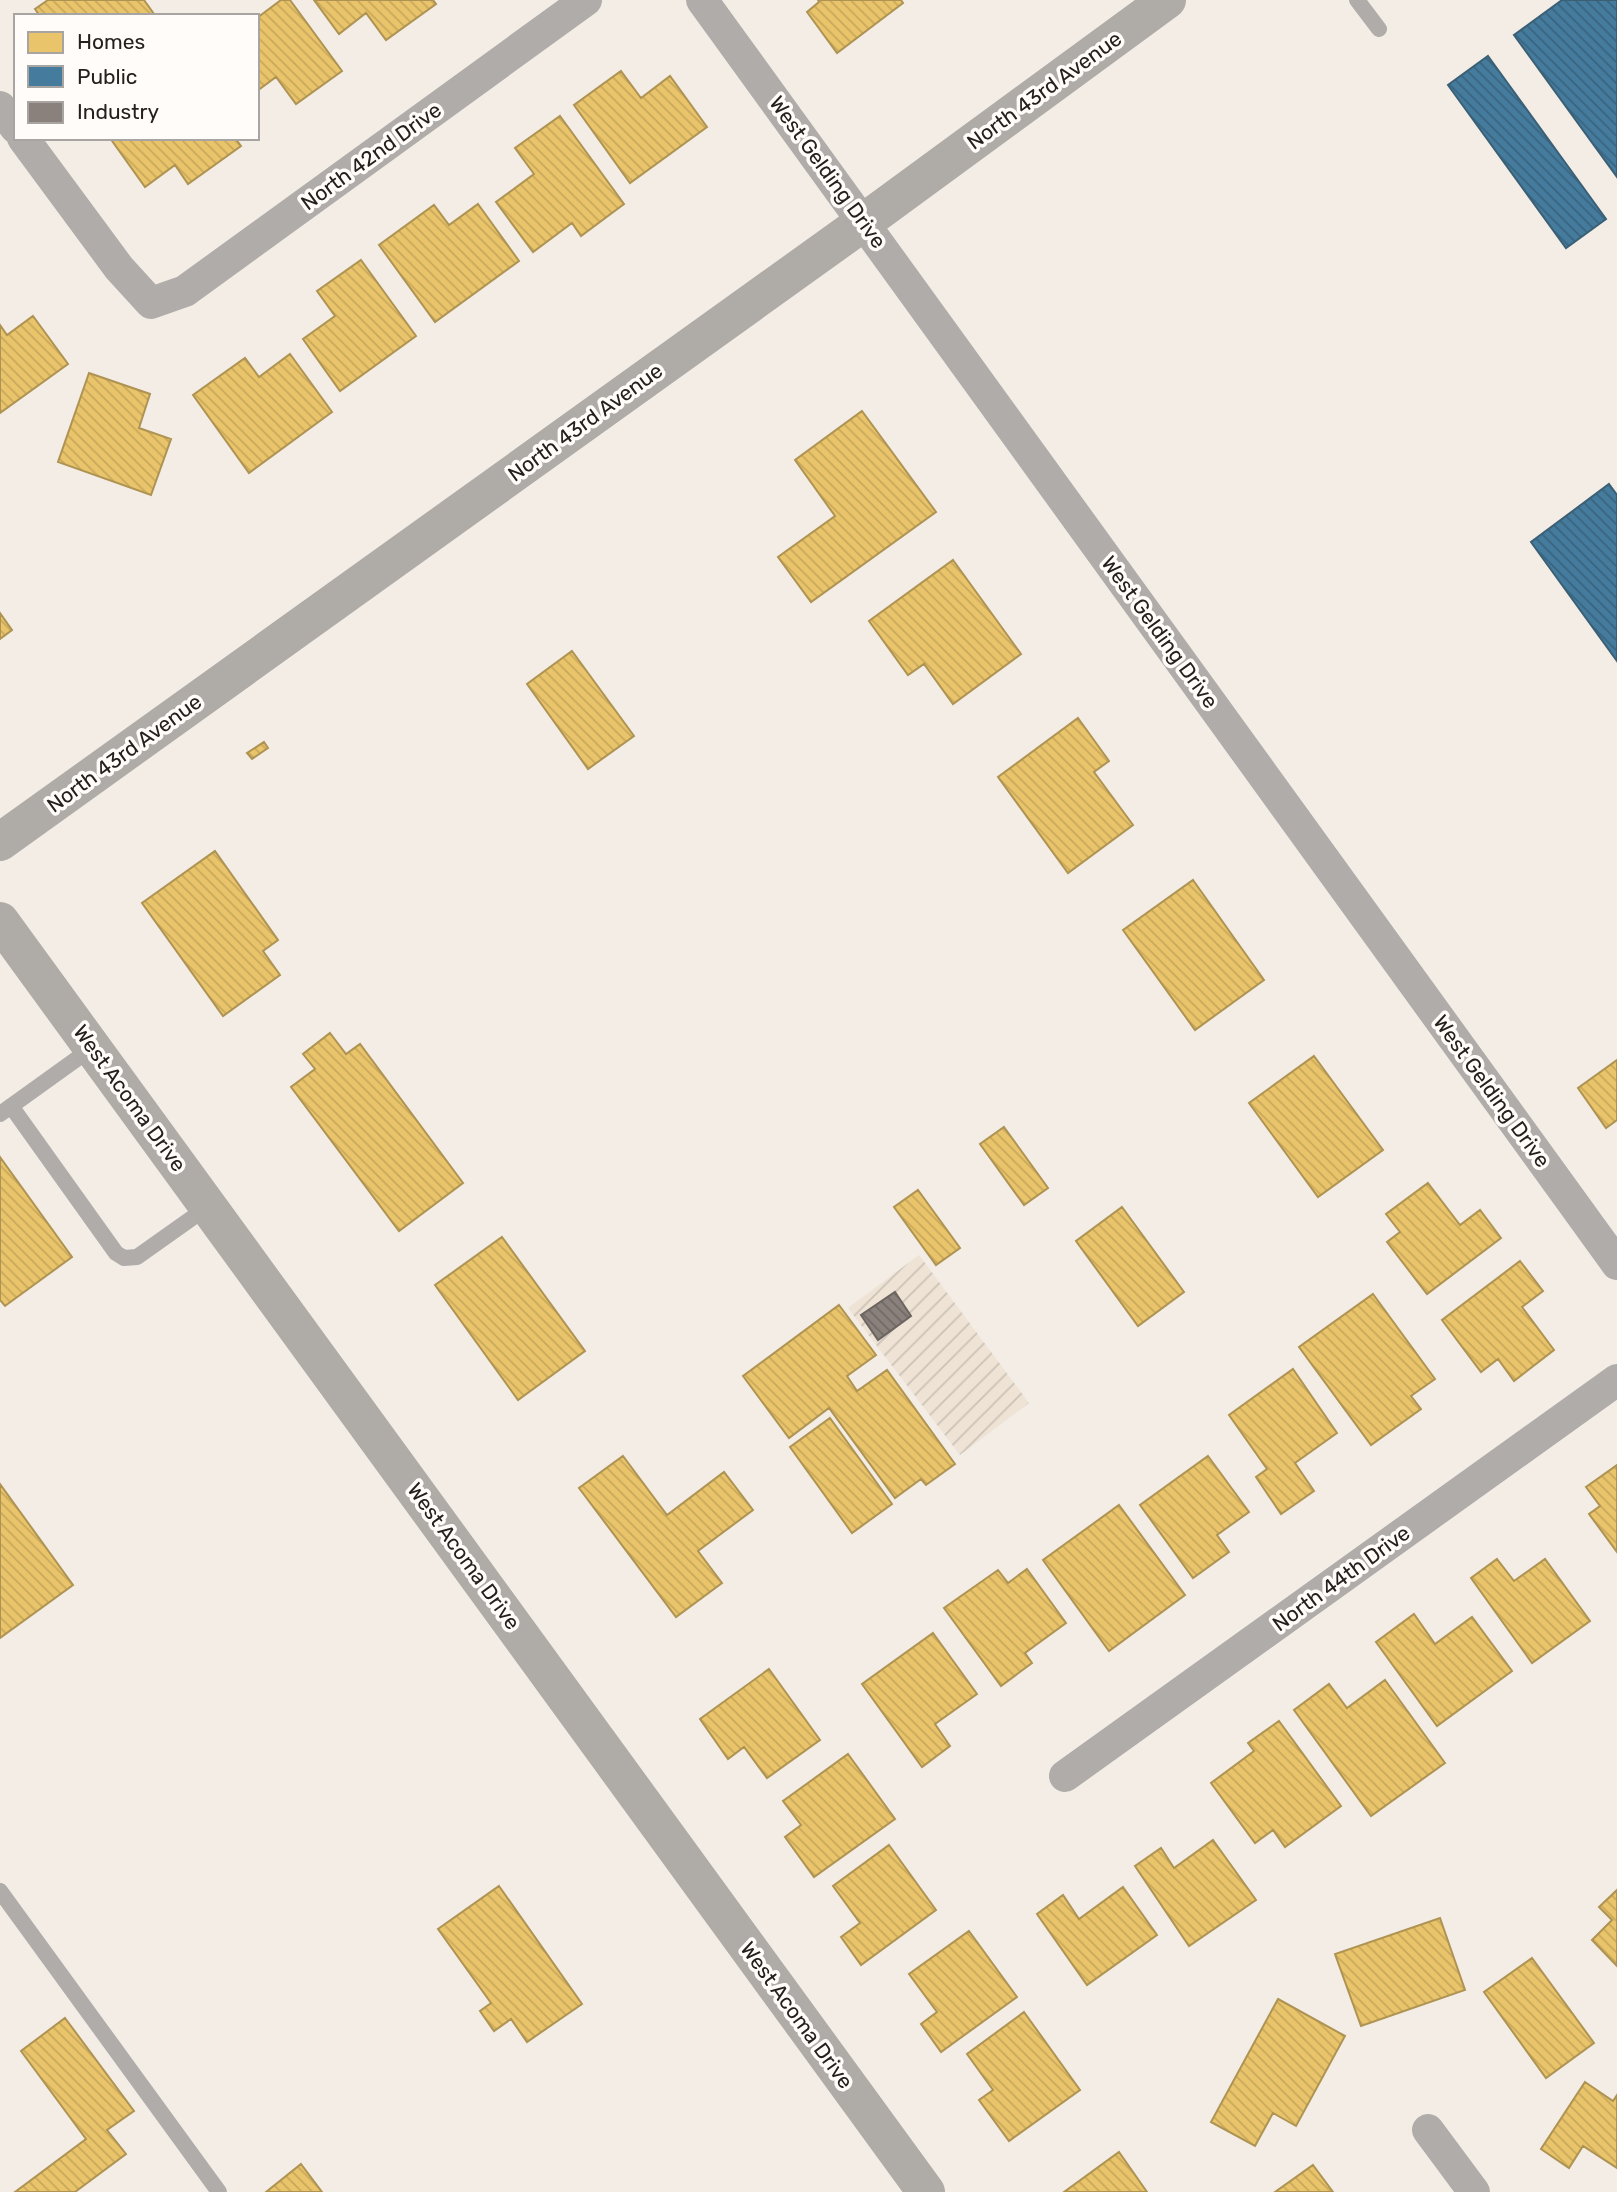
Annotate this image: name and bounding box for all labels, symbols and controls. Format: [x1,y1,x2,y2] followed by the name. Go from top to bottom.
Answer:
[14,14,259,140] legend
[962,26,1126,154] street label: North 43rd Avenue
[77,29,145,54] text: Homes
[77,64,137,89] text: Public
[764,91,892,253] street label: West Gelding Drive
[296,97,446,215] street label: North 42nd Drive
[77,99,159,124] text: Industry
[503,358,667,486] street label: North 43rd Avenue
[1096,551,1224,713] street label: West Gelding Drive
[42,689,206,817] street label: North 43rd Avenue
[1428,1010,1556,1172] street label: West Gelding Drive
[68,1020,192,1176] street label: West Acoma Drive
[402,1478,526,1634] street label: West Acoma Drive
[1267,1520,1415,1636] street label: North 44th Drive
[735,1937,859,2093] street label: West Acoma Drive

